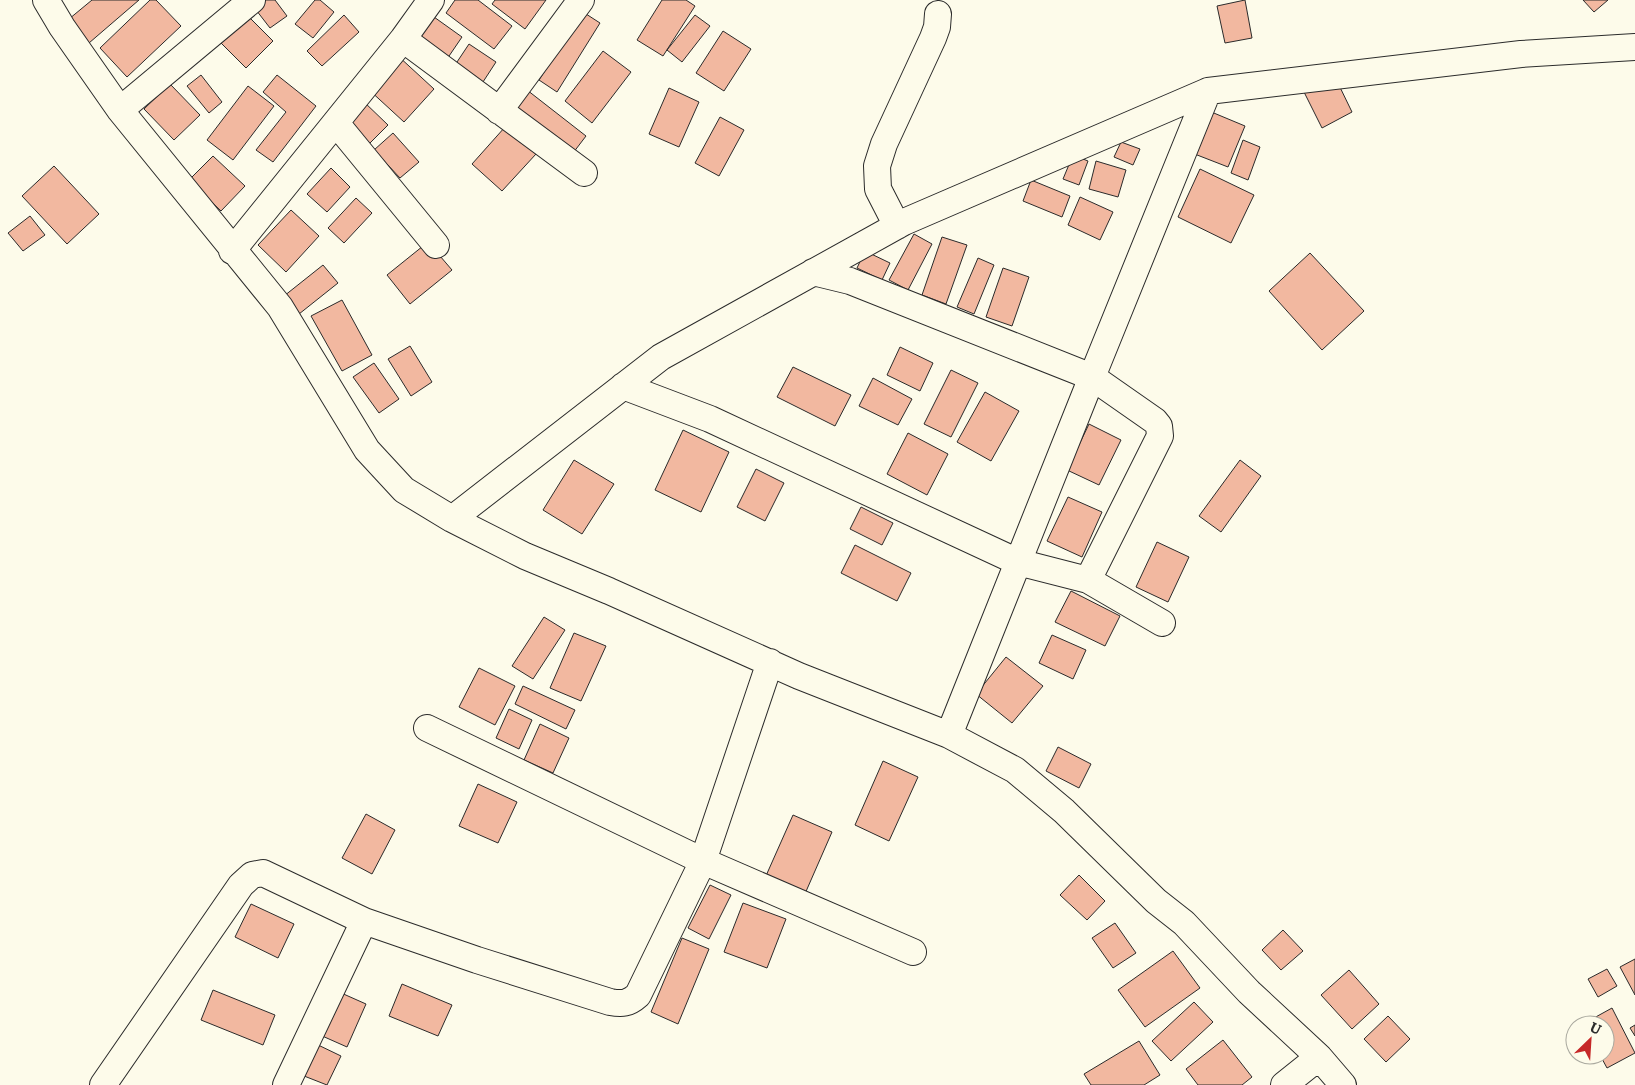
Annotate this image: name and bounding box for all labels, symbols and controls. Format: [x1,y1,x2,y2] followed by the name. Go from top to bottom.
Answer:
[1565,1015,1615,1065] north arrow
[1587,1016,1605,1039] text: U

